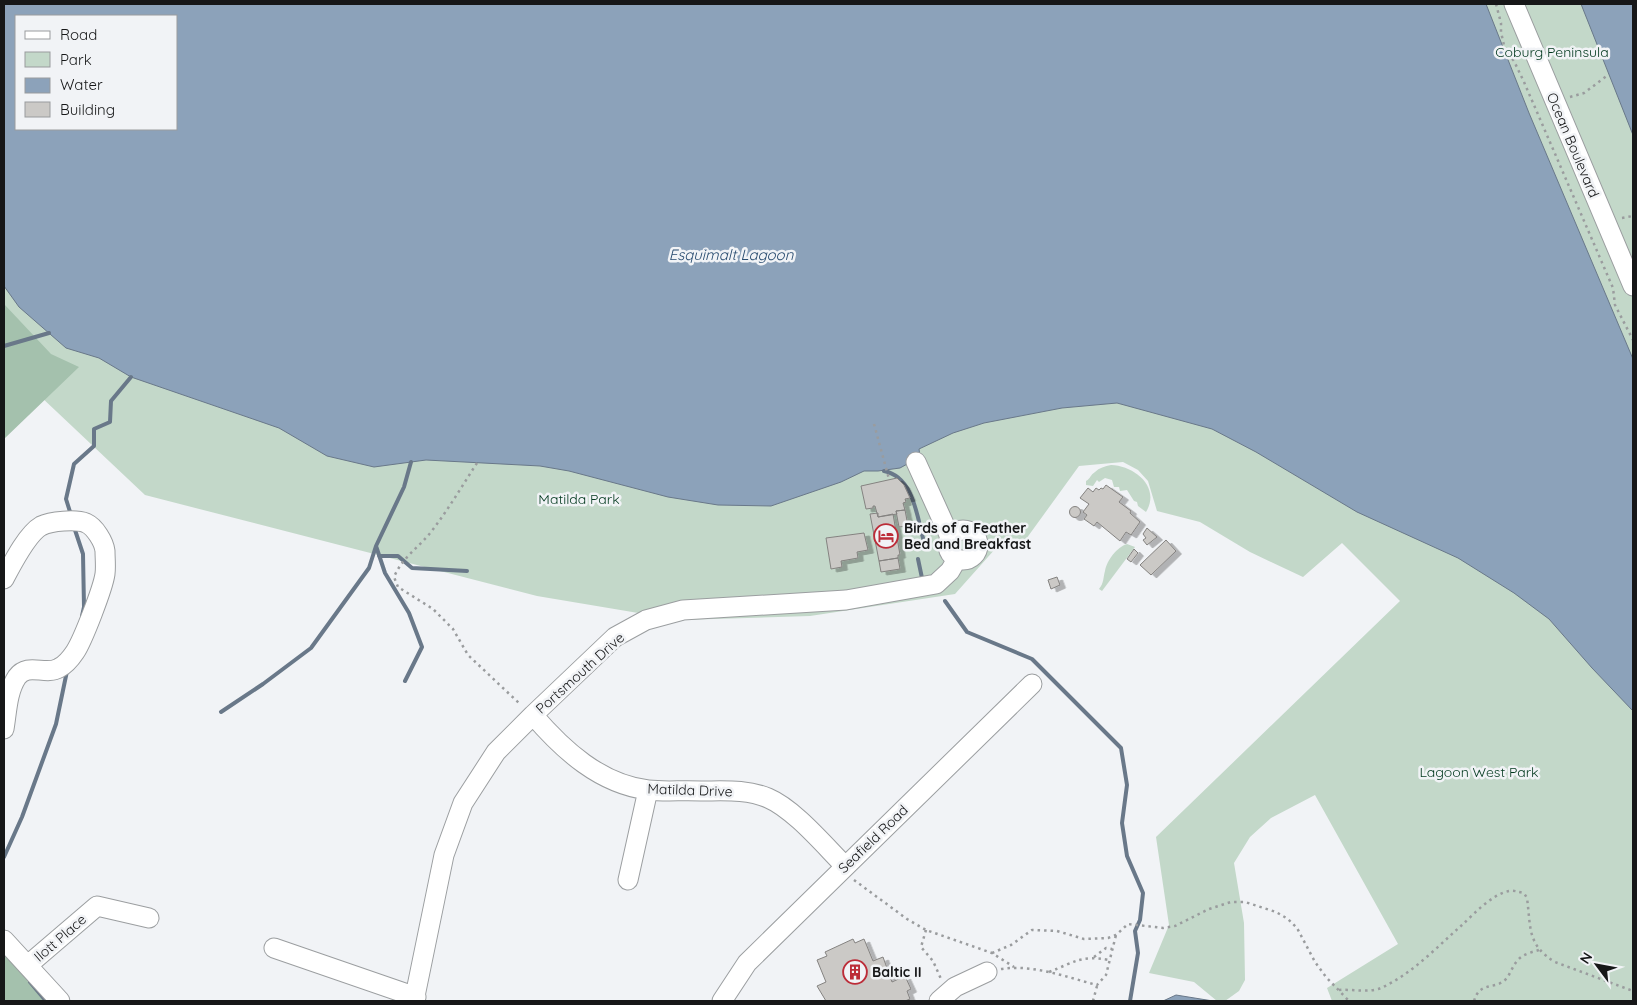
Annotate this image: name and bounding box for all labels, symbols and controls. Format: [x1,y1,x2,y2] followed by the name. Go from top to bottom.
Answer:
[15,15,178,130] legend
[60,25,97,44] text: Road
[1495,43,1609,61] park label: Coburg Peninsula
[60,50,92,69] text: Park
[60,75,103,94] text: Water
[1543,90,1603,200] street label: Ocean Boulevard
[60,100,115,119] text: Building
[669,245,794,264] water label: Esquimalt Lagoon
[538,490,620,508] park label: Matilda Park
[904,519,1032,553] place label: Birds of a Feather Bed and Breakfast
[873,523,899,549] hotel icon: Birds of a Feather Bed and Breakfast
[532,628,628,718] street label: Portsmouth Drive
[1419,763,1539,781] park label: Lagoon West Park
[647,780,733,800] street label: Matilda Drive
[834,801,912,877] street label: Seafield Road
[30,910,90,966] street label: Ilott Place
[1572,940,1622,990] north arrow
[1576,949,1596,967] text: N
[842,959,868,985] building icon: Baltic II
[872,963,922,981] place label: Baltic II

